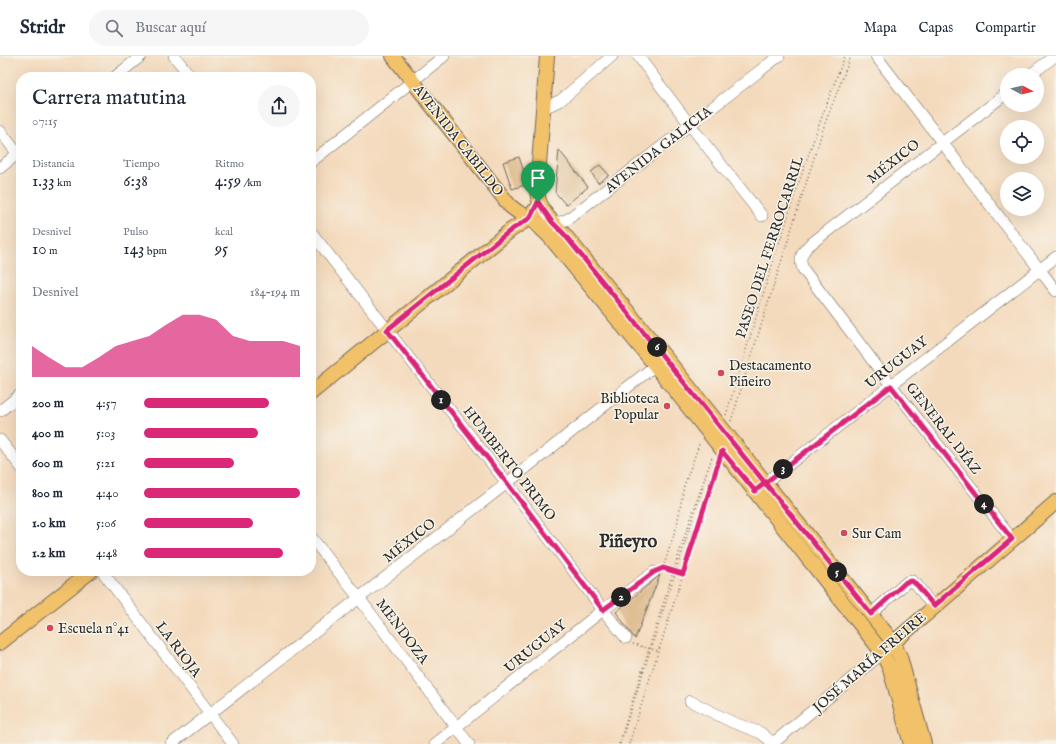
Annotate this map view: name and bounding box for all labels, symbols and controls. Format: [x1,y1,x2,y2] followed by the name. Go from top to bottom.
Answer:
[89,10,369,46] search box
[20,16,65,40] text: Stridr
[103,17,125,39] icon: search
[135,18,206,37] text: Buscar aquí
[864,19,897,37] text: Mapa
[919,19,953,37] text: Capas
[975,19,1036,37] text: Compartir
[1000,68,1044,112] north arrow
[1000,68,1044,216] map controls
[408,80,508,200] street label: AVENIDA CABILDO
[32,84,186,112] text: Carrera matutina
[258,85,300,127] button: share
[601,102,716,198] street label: AVENIDA GALICIA
[32,113,57,130] text: 07:15
[1000,120,1044,164] button: locate
[863,135,924,188] street label: MÉXICO
[732,154,808,341] street label: PASEO DEL FERROCARRIL
[32,157,74,171] text: Distancia
[123,157,160,171] text: Tiempo
[215,157,244,171] text: Ritmo
[521,161,555,202] pin
[527,167,549,189] icon: arrive
[32,171,55,192] text: 1.33
[123,171,148,192] text: 6:38
[215,171,241,192] text: 4:59
[1000,172,1044,216] button: layers
[55,176,71,190] text: km
[241,176,262,190] text: /km
[32,225,71,239] text: Desnivel
[123,225,148,239] text: Pulso
[215,225,233,239] text: kcal
[32,239,47,260] text: 10
[123,239,144,260] text: 143
[215,239,228,260] text: 95
[47,244,58,258] text: m
[144,244,167,258] text: bpm
[32,284,79,301] text: Desnivel
[250,284,300,301] text: 184–194 m
[862,332,933,393] street label: URUGUAY
[647,337,667,357] pin: 6
[655,340,659,354] text: 6
[729,357,812,391] place label: Destacamento Piñeiro
[716,368,726,378] marker: Destacamento Piñeiro
[902,378,986,478] street label: GENERAL DÍAZ
[431,390,451,410] pin: 1
[600,390,660,424] place label: Biblioteca Popular
[439,393,443,407] text: 1
[32,395,64,412] text: 200 m
[96,395,117,412] text: 4:57
[662,401,672,411] marker: Biblioteca Popular
[459,403,560,525] street label: HUMBERTO PRIMO
[32,425,64,442] text: 400 m
[96,425,115,442] text: 5:03
[32,455,63,472] text: 600 m
[96,455,115,472] text: 5:21
[773,459,793,479] pin: 3
[781,462,785,476] text: 3
[32,485,63,502] text: 800 m
[96,485,119,502] text: 4:40
[974,494,994,514] pin: 4
[981,497,987,511] text: 4
[379,514,440,567] street label: MÉXICO
[32,515,66,532] text: 1.0 km
[96,515,116,532] text: 5:06
[852,525,902,543] place label: Sur Cam
[839,528,849,538] marker: Sur Cam
[599,531,657,554] district label: Piñeyro
[32,545,66,562] text: 1.2 km
[96,545,117,562] text: 4:48
[827,562,847,582] pin: 5
[835,565,839,579] text: 5
[611,587,631,607] pin: 2
[618,590,624,604] text: 2
[372,595,433,668] street label: MENDOZA
[807,608,930,718] street label: JOSÉ MARÍA FREIRE
[501,615,571,677] street label: URUGUAY
[151,618,205,681] street label: LA RIOJA
[58,620,129,638] place label: Escuela n°41
[45,623,55,633] marker: Escuela n°41

